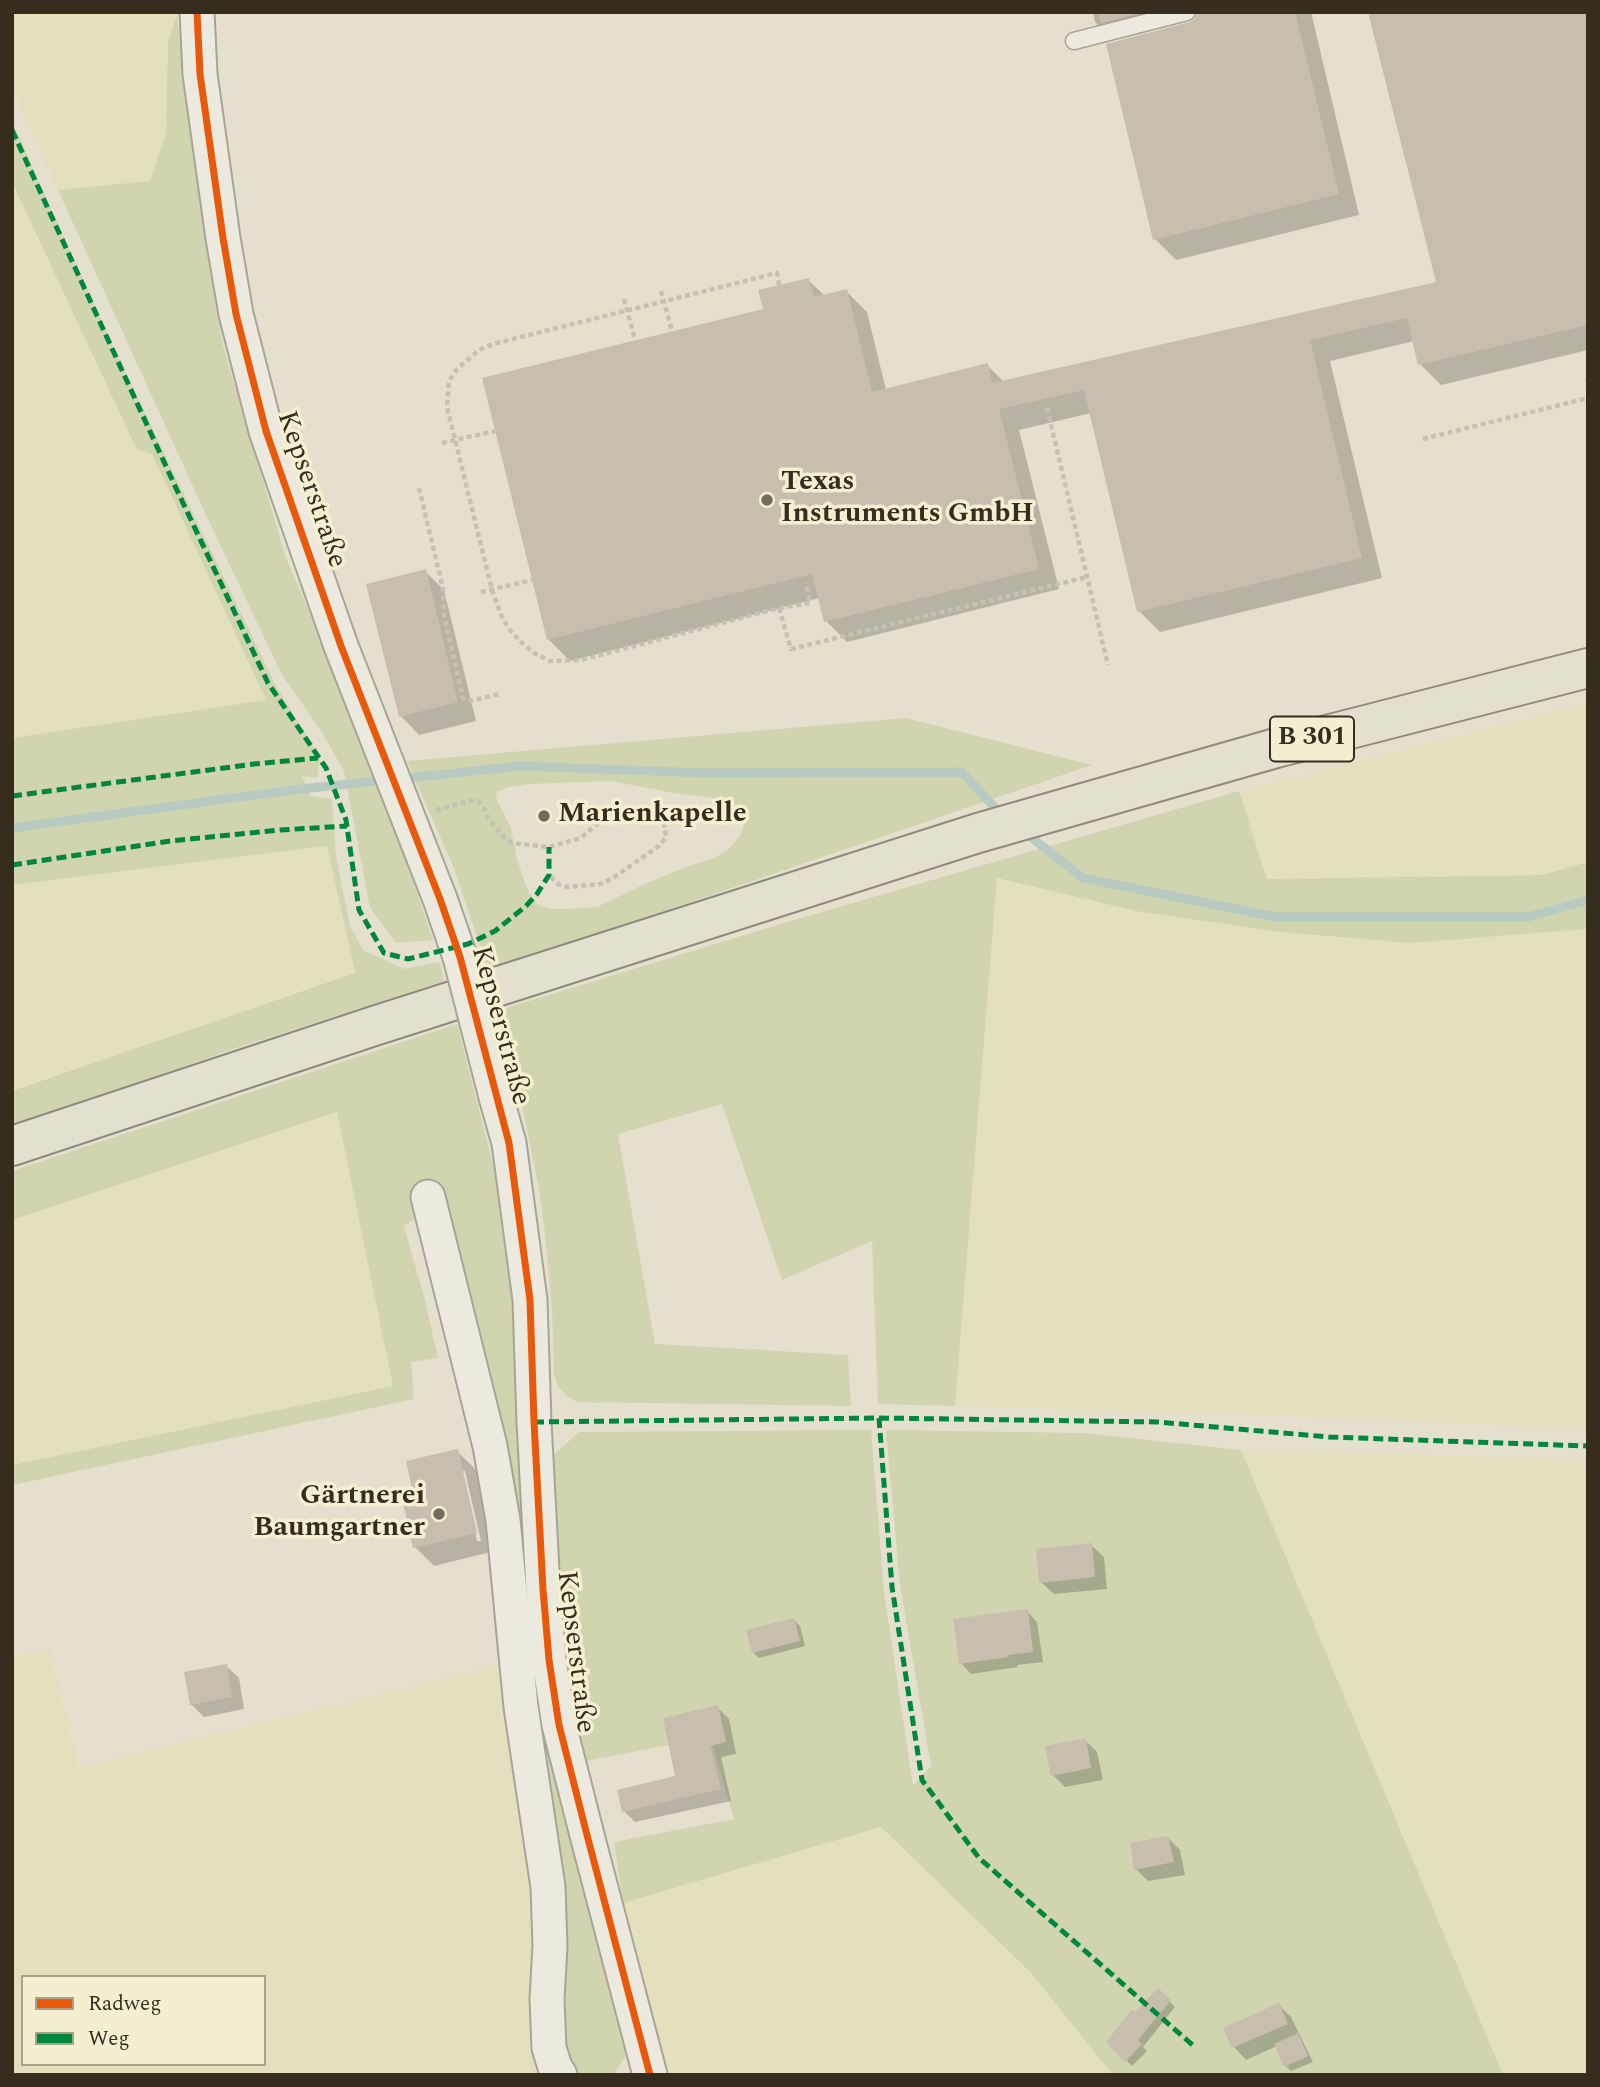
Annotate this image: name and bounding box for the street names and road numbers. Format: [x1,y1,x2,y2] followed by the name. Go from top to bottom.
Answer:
[268,407,352,573] street label: Kepserstraße
[1270,716,1354,762] road number: B 301
[462,943,536,1109] street label: Kepserstraße
[547,1569,601,1735] street label: Kepserstraße

